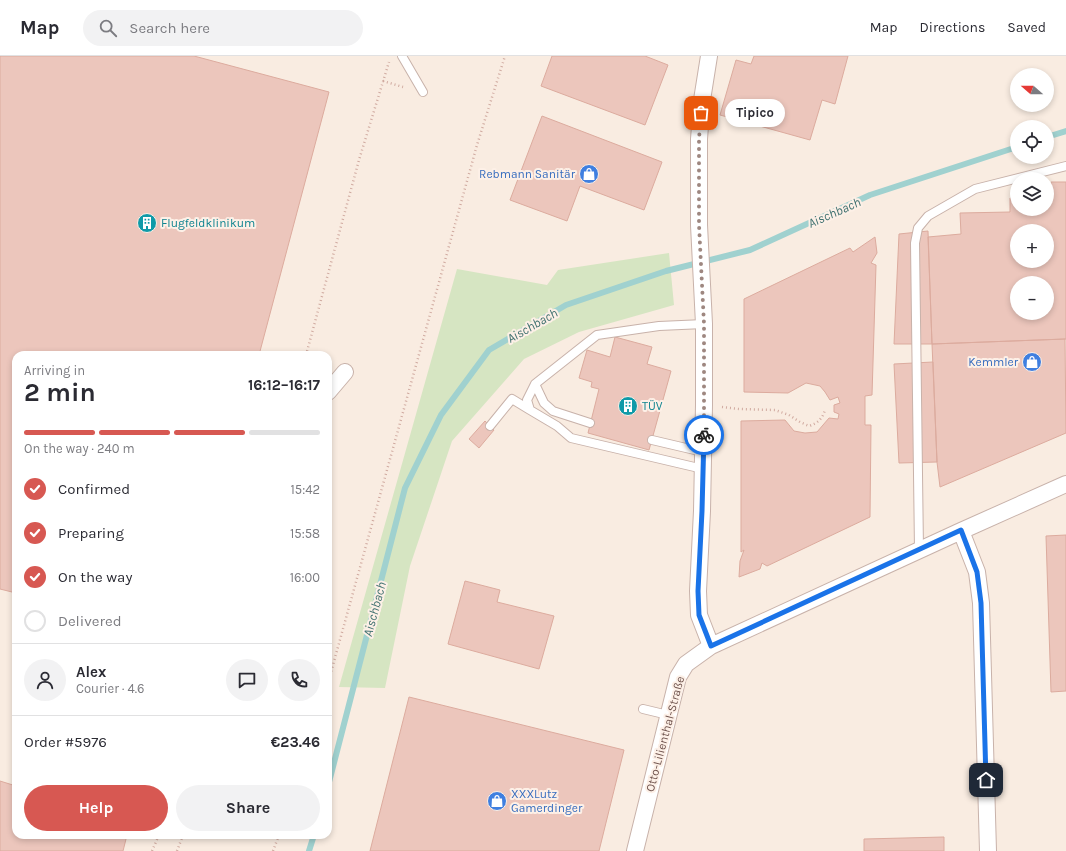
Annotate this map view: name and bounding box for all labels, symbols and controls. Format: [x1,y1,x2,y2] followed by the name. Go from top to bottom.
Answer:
[83,10,363,46] search box
[20,17,59,39] text: Map
[97,17,119,39] icon: search
[129,19,210,37] text: Search here
[870,19,898,36] text: Map
[920,19,985,36] text: Directions
[1007,19,1046,36] text: Saved
[1010,68,1054,112] north arrow
[1010,68,1054,320] map controls
[684,96,718,130] pin
[725,99,785,127] callout: Tipico
[690,102,712,124] icon: bag
[736,105,774,120] text: Tipico
[1010,120,1054,164] button: locate
[578,163,600,185] shop icon: Rebmann Sanitär
[479,167,576,181] place label: Rebmann Sanitär
[1010,172,1054,216] button: layers
[806,194,863,231] water label: Aischbach
[136,212,158,234] building icon: Flugfeldklinikum
[161,216,255,230] place label: Flugfeldklinikum
[1010,224,1054,268] button: +
[1010,276,1054,320] button: −
[504,305,560,346] water label: Aischbach
[1021,351,1043,373] shop icon: Kemmler
[968,355,1019,369] place label: Kemmler
[24,363,85,378] text: Arriving in
[248,376,320,394] text: 16:12–16:17
[24,377,96,408] text: 2 min
[617,395,639,417] building icon: TÜV
[642,399,663,413] place label: TÜV
[684,415,724,455] courier
[693,424,715,446] icon: bike
[24,441,135,456] text: On the way · 240 m
[24,478,46,500] icon: check
[58,480,130,498] text: Confirmed
[291,482,320,497] text: 15:42
[24,522,46,544] icon: check
[58,524,124,542] text: Preparing
[290,526,320,541] text: 15:58
[24,566,46,588] icon: check
[58,568,132,586] text: On the way
[290,570,320,585] text: 16:00
[360,580,389,638] water label: Aischbach
[58,612,122,630] text: Delivered
[24,659,66,701] button: person
[226,659,268,701] button: chat
[278,659,320,701] button: phone
[76,663,106,681] text: Alex
[643,675,687,793] street label: Otto-Lilienthal-Straße
[76,681,144,696] text: Courier · 4.6
[24,733,107,751] text: Order #5976
[271,733,320,751] text: €23.46
[969,763,1003,797] pin
[975,769,997,791] icon: home
[24,785,168,831] button: Help
[176,785,320,831] button: Share
[511,787,583,815] place label: XXXLutz Gamerdinger
[486,790,508,812] shop icon: XXXLutz Gamerdinger

